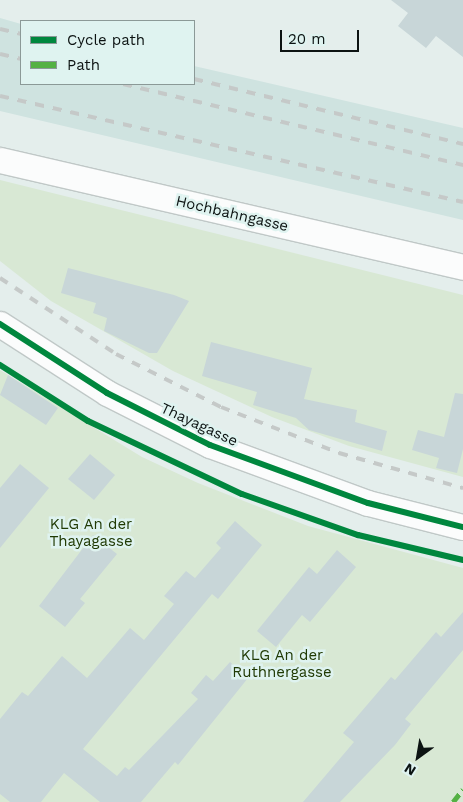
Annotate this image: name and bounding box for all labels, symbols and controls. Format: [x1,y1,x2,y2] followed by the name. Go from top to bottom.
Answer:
[20,20,195,85] legend
[283,20,362,52] scale bar
[288,30,326,48] text: 20 m
[67,31,145,49] text: Cycle path
[67,56,100,74] text: Path
[174,192,290,236] street label: Hochbahngasse
[158,399,240,451] street label: Thayagasse
[49,515,133,550] park label: KLG An der Thayagasse
[232,646,332,681] park label: KLG An der Ruthnergasse
[393,732,443,782] north arrow
[401,760,419,779] text: N

